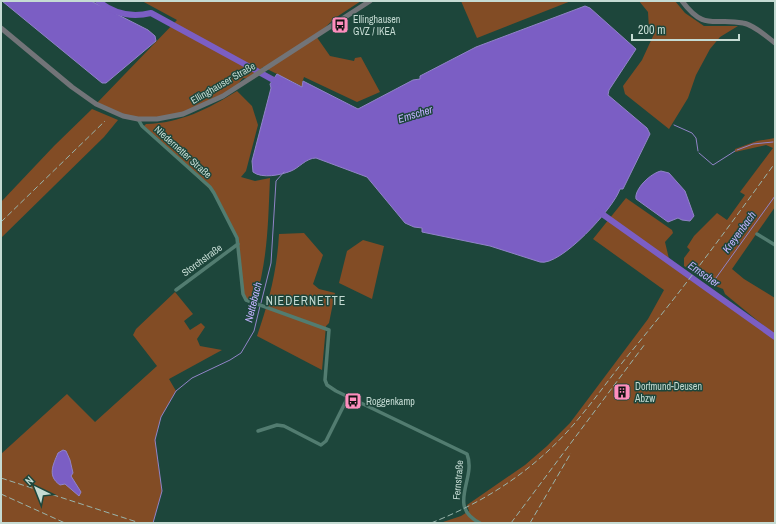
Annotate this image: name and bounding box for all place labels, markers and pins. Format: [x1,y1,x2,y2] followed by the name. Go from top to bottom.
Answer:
[353,13,400,38] place label: Ellinghausen GVZ / IKEA
[330,15,350,35] bus stop icon: Ellinghausen GVZ / IKEA
[634,380,702,405] place label: Dortmund-Deusen Abzw
[612,382,632,402] building icon: Dortmund-Deusen Abzw
[343,391,363,411] bus stop icon: Roggenkamp
[366,395,415,408] place label: Roggenkamp

